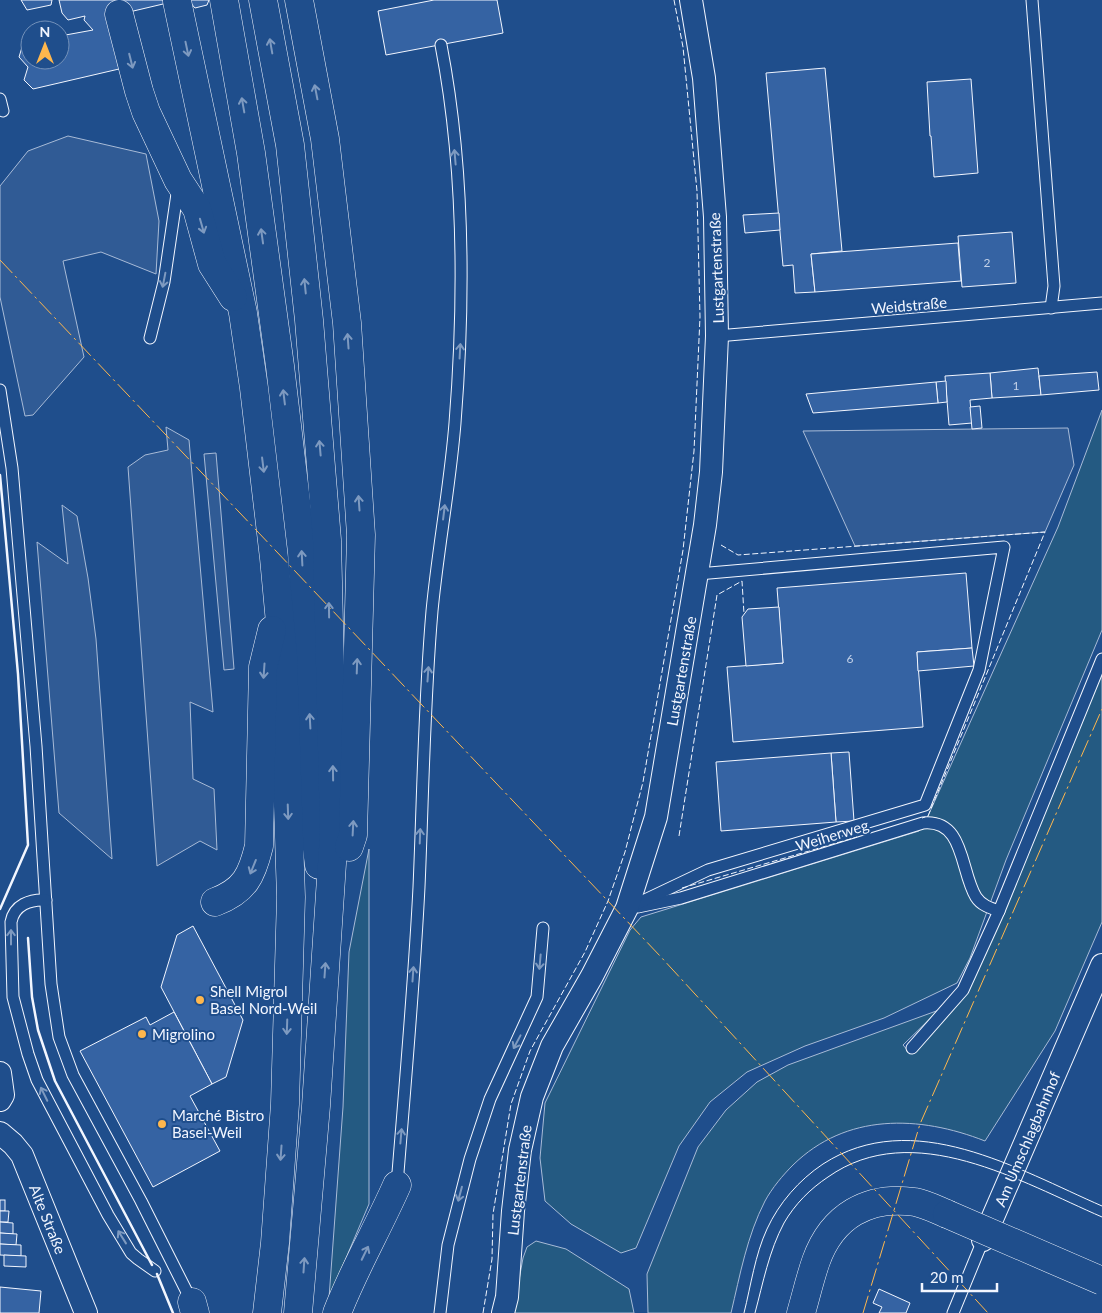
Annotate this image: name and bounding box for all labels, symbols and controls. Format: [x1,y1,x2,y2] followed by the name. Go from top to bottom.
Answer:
[20,20,70,70] north arrow
[40,23,50,40] text: N
[266,38,276,54] one-way arrow
[183,40,192,56] one-way arrow
[127,53,137,69] one-way arrow
[311,84,320,100] one-way arrow
[237,97,247,113] one-way arrow
[451,149,460,165] one-way arrow
[705,212,727,324] street label: Lustgartenstraße
[197,218,207,234] one-way arrow
[257,228,267,244] one-way arrow
[984,255,991,270] house number: 2
[159,272,168,288] one-way arrow
[300,279,310,295] one-way arrow
[870,293,948,317] street label: Weidstraße
[344,333,353,349] one-way arrow
[455,343,464,359] one-way arrow
[1013,378,1020,393] house number: 1
[279,389,289,405] one-way arrow
[315,440,324,456] one-way arrow
[258,457,268,473] one-way arrow
[355,496,364,512] one-way arrow
[439,505,449,521] one-way arrow
[298,551,307,567] one-way arrow
[324,603,334,619] one-way arrow
[662,615,700,727] street label: Lustgartenstraße
[847,651,854,666] house number: 6
[353,658,362,674] one-way arrow
[259,663,268,679] one-way arrow
[423,666,432,682] one-way arrow
[305,713,315,729] one-way arrow
[328,765,338,782] one-way arrow
[283,804,293,820] one-way arrow
[793,815,871,855] street label: Weiherweg
[348,820,357,836] one-way arrow
[415,829,425,845] one-way arrow
[248,859,257,874] one-way arrow
[6,929,16,946] one-way arrow
[535,954,545,970] one-way arrow
[320,962,329,978] one-way arrow
[409,966,418,982] one-way arrow
[210,982,317,1017] place label: Shell Migrol Basel Nord-Weil
[194,994,206,1006] marker: Shell Migrol Basel Nord-Weil
[282,1019,292,1035] one-way arrow
[152,1025,215,1043] place label: Migrolino
[136,1028,148,1040] marker: Migrolino
[512,1034,522,1049] one-way arrow
[990,1068,1064,1209] street label: Am Umschlagbahnhof
[39,1087,49,1102] one-way arrow
[172,1106,264,1141] place label: Marché Bistro Basel-Weil
[156,1118,168,1130] marker: Marché Bistro Basel-Weil
[503,1124,535,1236] street label: Lustgartenstraße
[396,1128,405,1144] one-way arrow
[276,1144,286,1160] one-way arrow
[26,1182,70,1256] street label: Alte Straße
[455,1185,465,1201] one-way arrow
[116,1231,126,1245] one-way arrow
[361,1246,370,1261] one-way arrow
[299,1257,308,1273] one-way arrow
[922,1260,997,1292] scale bar
[930,1268,964,1286] text: 20 m

